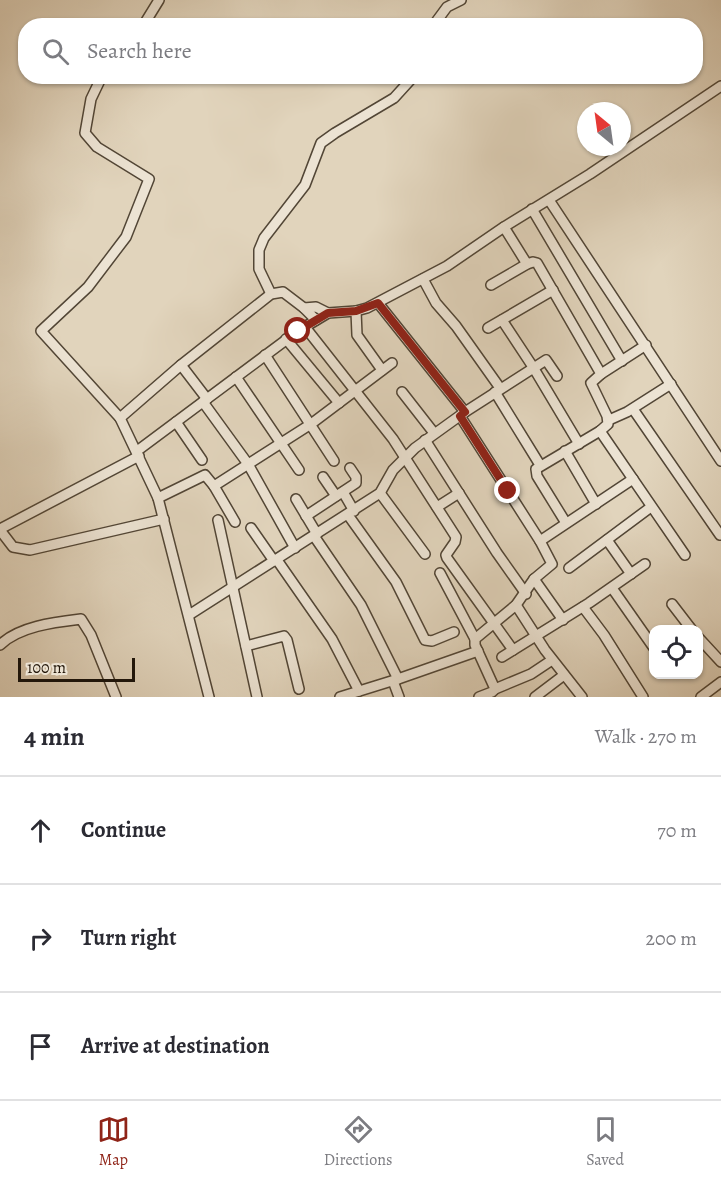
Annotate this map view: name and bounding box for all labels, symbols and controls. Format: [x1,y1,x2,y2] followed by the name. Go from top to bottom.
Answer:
[18,18,703,84] search box
[39,35,72,68] icon: search
[87,36,192,66] text: Search here
[577,102,631,156] north arrow
[284,317,310,343] route start
[494,477,520,503] route end
[649,625,703,679] map controls
[649,625,703,679] button: locate
[18,655,135,682] scale bar
[27,657,66,679] text: 100 m
[24,719,85,754] text: 4 min
[595,723,697,750] text: Walk · 270 m
[24,814,57,847] icon: ahead
[81,815,166,845] text: Continue
[657,817,697,844] text: 70 m
[24,922,57,955] icon: right
[81,923,177,953] text: Turn right
[646,925,697,952] text: 200 m
[24,1030,57,1063] icon: arrive
[81,1031,270,1061] text: Arrive at destination
[97,1113,130,1171] tab: Map
[324,1113,392,1171] tab: Directions
[586,1113,624,1171] tab: Saved

